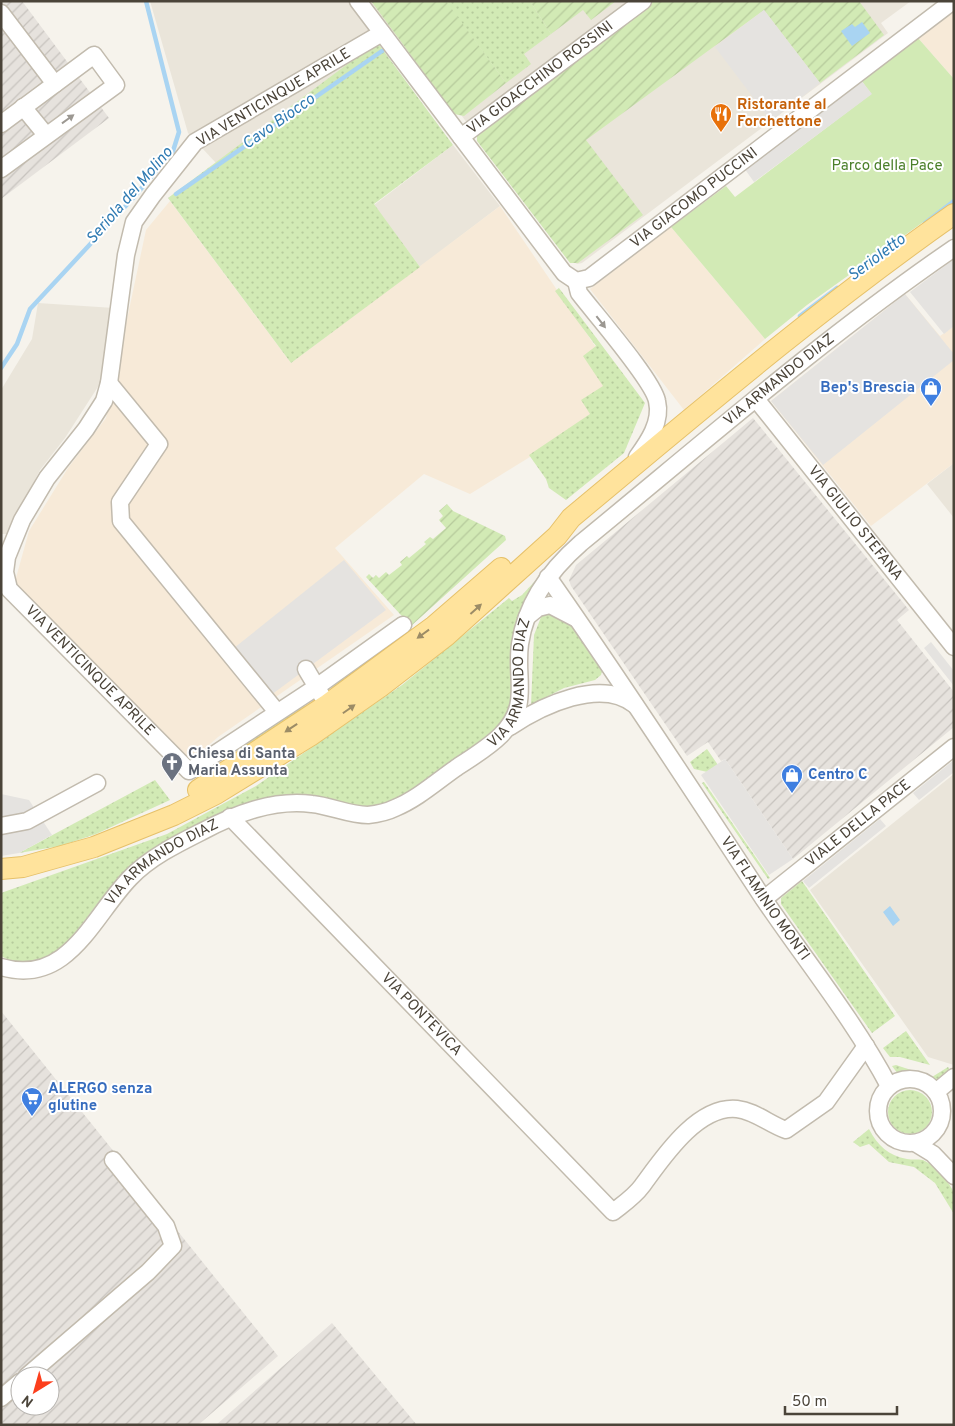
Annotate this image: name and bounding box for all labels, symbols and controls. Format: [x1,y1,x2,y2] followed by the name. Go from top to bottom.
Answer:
[463,17,617,139] street label: VIA GIOACCHINO ROSSINI
[193,44,355,152] street label: VIA VENTICINQUE APRILE
[239,89,320,154] water label: Cavo Biocco
[737,96,827,132] place label: Ristorante al Forchettone
[709,102,733,133] restaurant icon: Ristorante al Forchettone
[61,114,75,124] one-way arrow
[82,143,178,249] water label: Seriola del Molino
[627,143,762,253] street label: VIA GIACOMO PUCCINI
[832,157,942,176] park label: Parco della Pace
[844,230,910,286] water label: Serioletto
[596,315,607,328] one-way arrow
[720,330,839,430] street label: VIA ARMANDO DIAZ
[919,376,943,407] shop icon: Bep's Brescia
[820,379,915,398] place label: Bep's Brescia
[804,462,907,585] street label: VIA GIULIO STEFANA
[21,601,159,740] street label: VIA VENTICINQUE APRILE
[470,603,483,614] one-way arrow
[484,616,535,752] street label: VIA ARMANDO DIAZ
[416,629,430,639] one-way arrow
[342,704,356,714] one-way arrow
[284,723,298,733] one-way arrow
[188,745,295,781] place label: Chiesa di Santa Maria Assunta
[160,751,184,782] church icon: Chiesa di Santa Maria Assunta
[780,763,804,794] shop icon: Centro C
[808,766,868,785] place label: Centro C
[802,775,915,871] street label: VIALE DELLA PACE
[101,815,222,910] street label: VIA ARMANDO DIAZ
[716,833,814,964] street label: VIA FLAMINIO MONTI
[377,969,466,1060] street label: VIA PONTEVICA
[48,1080,152,1116] place label: ALERGO senza glutine
[20,1086,44,1117] supermarket icon: ALERGO senza glutine
[10,1366,60,1416] north arrow
[785,1384,898,1416] scale bar
[19,1390,37,1410] text: N
[792,1393,827,1412] text: 50 m

